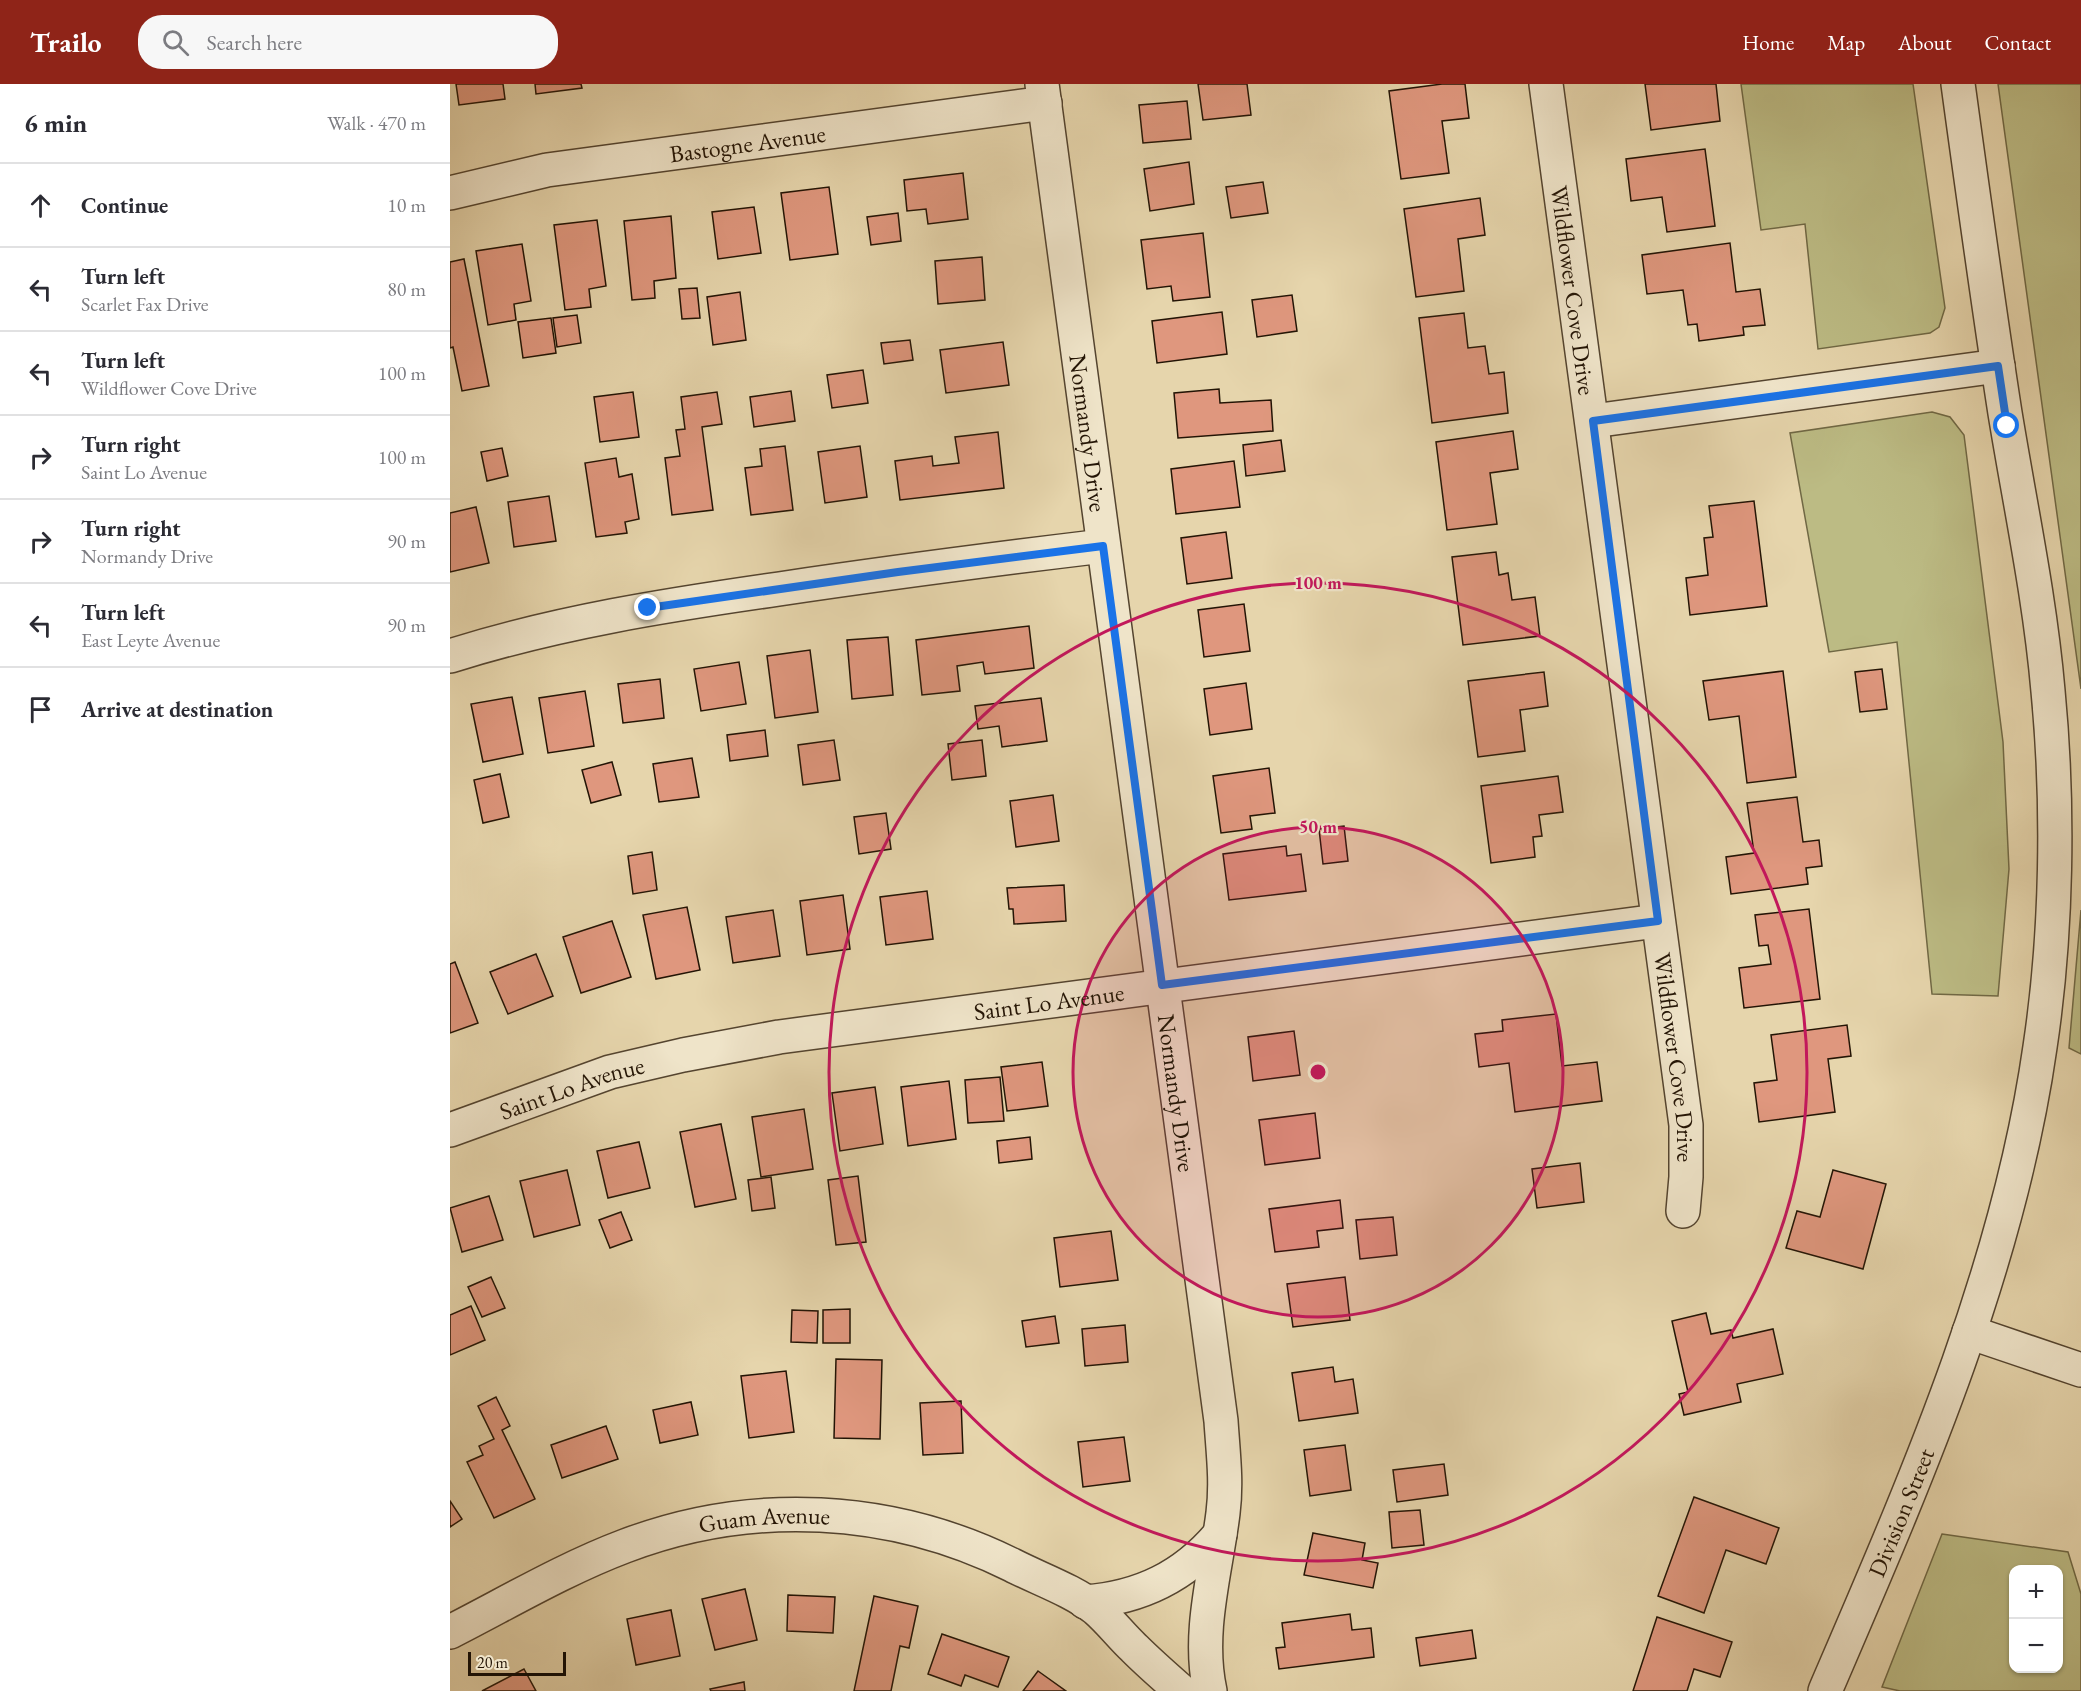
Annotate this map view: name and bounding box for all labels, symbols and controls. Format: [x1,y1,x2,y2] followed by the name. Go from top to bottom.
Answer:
[138,15,558,69] search box
[30,24,102,60] text: Trailo
[159,26,192,59] icon: search
[207,28,302,57] text: Search here
[1742,29,1794,56] text: Home
[1827,29,1865,56] text: Map
[1898,29,1951,56] text: About
[1984,29,2051,56] text: Contact
[24,106,87,140] text: 6 min
[327,110,426,136] text: Walk · 470 m
[668,117,827,169] street label: Bastogne Avenue
[1544,183,1603,397] street label: Wildflower Cove Drive
[24,189,57,222] icon: ahead
[81,191,168,220] text: Continue
[387,192,426,218] text: 10 m
[81,262,165,291] text: Turn left
[24,273,57,306] icon: left
[387,276,426,302] text: 80 m
[81,291,209,317] text: Scarlet Fax Drive
[81,346,165,375] text: Turn left
[1063,352,1115,514] street label: Normandy Drive
[24,357,57,390] icon: left
[378,360,426,386] text: 100 m
[81,375,257,401] text: Wildflower Cove Drive
[1993,412,2019,438] route start
[81,430,180,459] text: Turn right
[24,441,57,474] icon: right
[378,444,426,470] text: 100 m
[81,459,207,485] text: Saint Lo Avenue
[81,514,180,543] text: Turn right
[24,525,57,558] icon: right
[387,528,426,554] text: 90 m
[81,543,213,569] text: Normandy Drive
[1294,571,1342,594] text: 100 m
[634,594,660,620] route end
[81,598,165,627] text: Turn left
[24,609,57,642] icon: left
[387,612,426,638] text: 90 m
[81,627,220,653] text: East Leyte Avenue
[24,693,57,726] icon: arrive
[81,695,273,724] text: Arrive at destination
[1299,815,1337,838] text: 50 m
[1647,951,1702,1162] street label: Wildflower Cove Drive
[972,976,1126,1027] street label: Saint Lo Avenue
[1151,1012,1203,1174] street label: Normandy Drive
[495,1049,647,1126] street label: Saint Lo Avenue
[1308,1062,1328,1082] centre of rings
[1860,1443,1941,1581] street label: Division Street
[696,1499,831,1540] street label: Guam Avenue
[2009,1565,2063,1673] map controls
[2009,1565,2063,1619] button: +
[2009,1619,2063,1673] button: −
[468,1649,566,1676] scale bar
[477,1652,508,1673] text: 20 m

